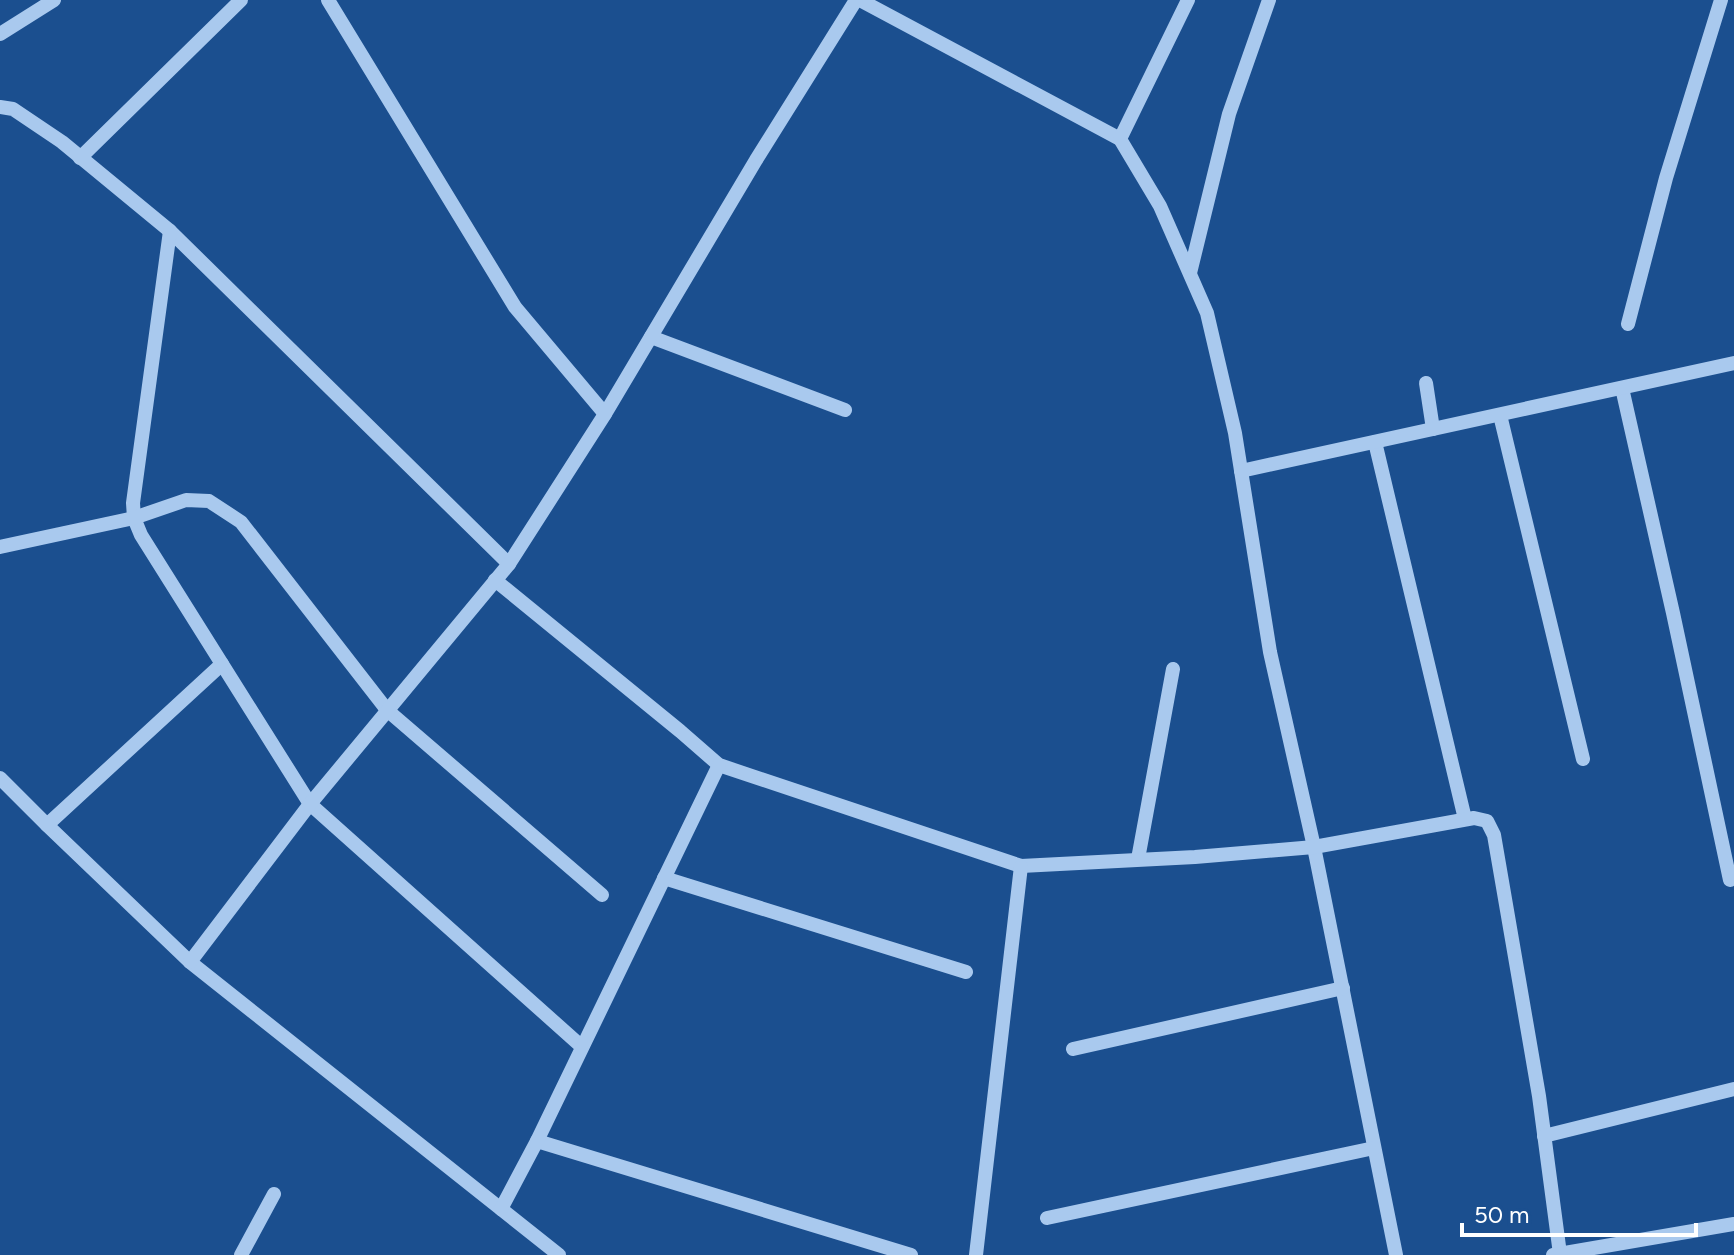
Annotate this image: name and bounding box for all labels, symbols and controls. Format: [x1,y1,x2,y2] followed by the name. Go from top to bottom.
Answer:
[1462,1187,1696,1237] scale bar
[1474,1200,1530,1229] text: 50 m

